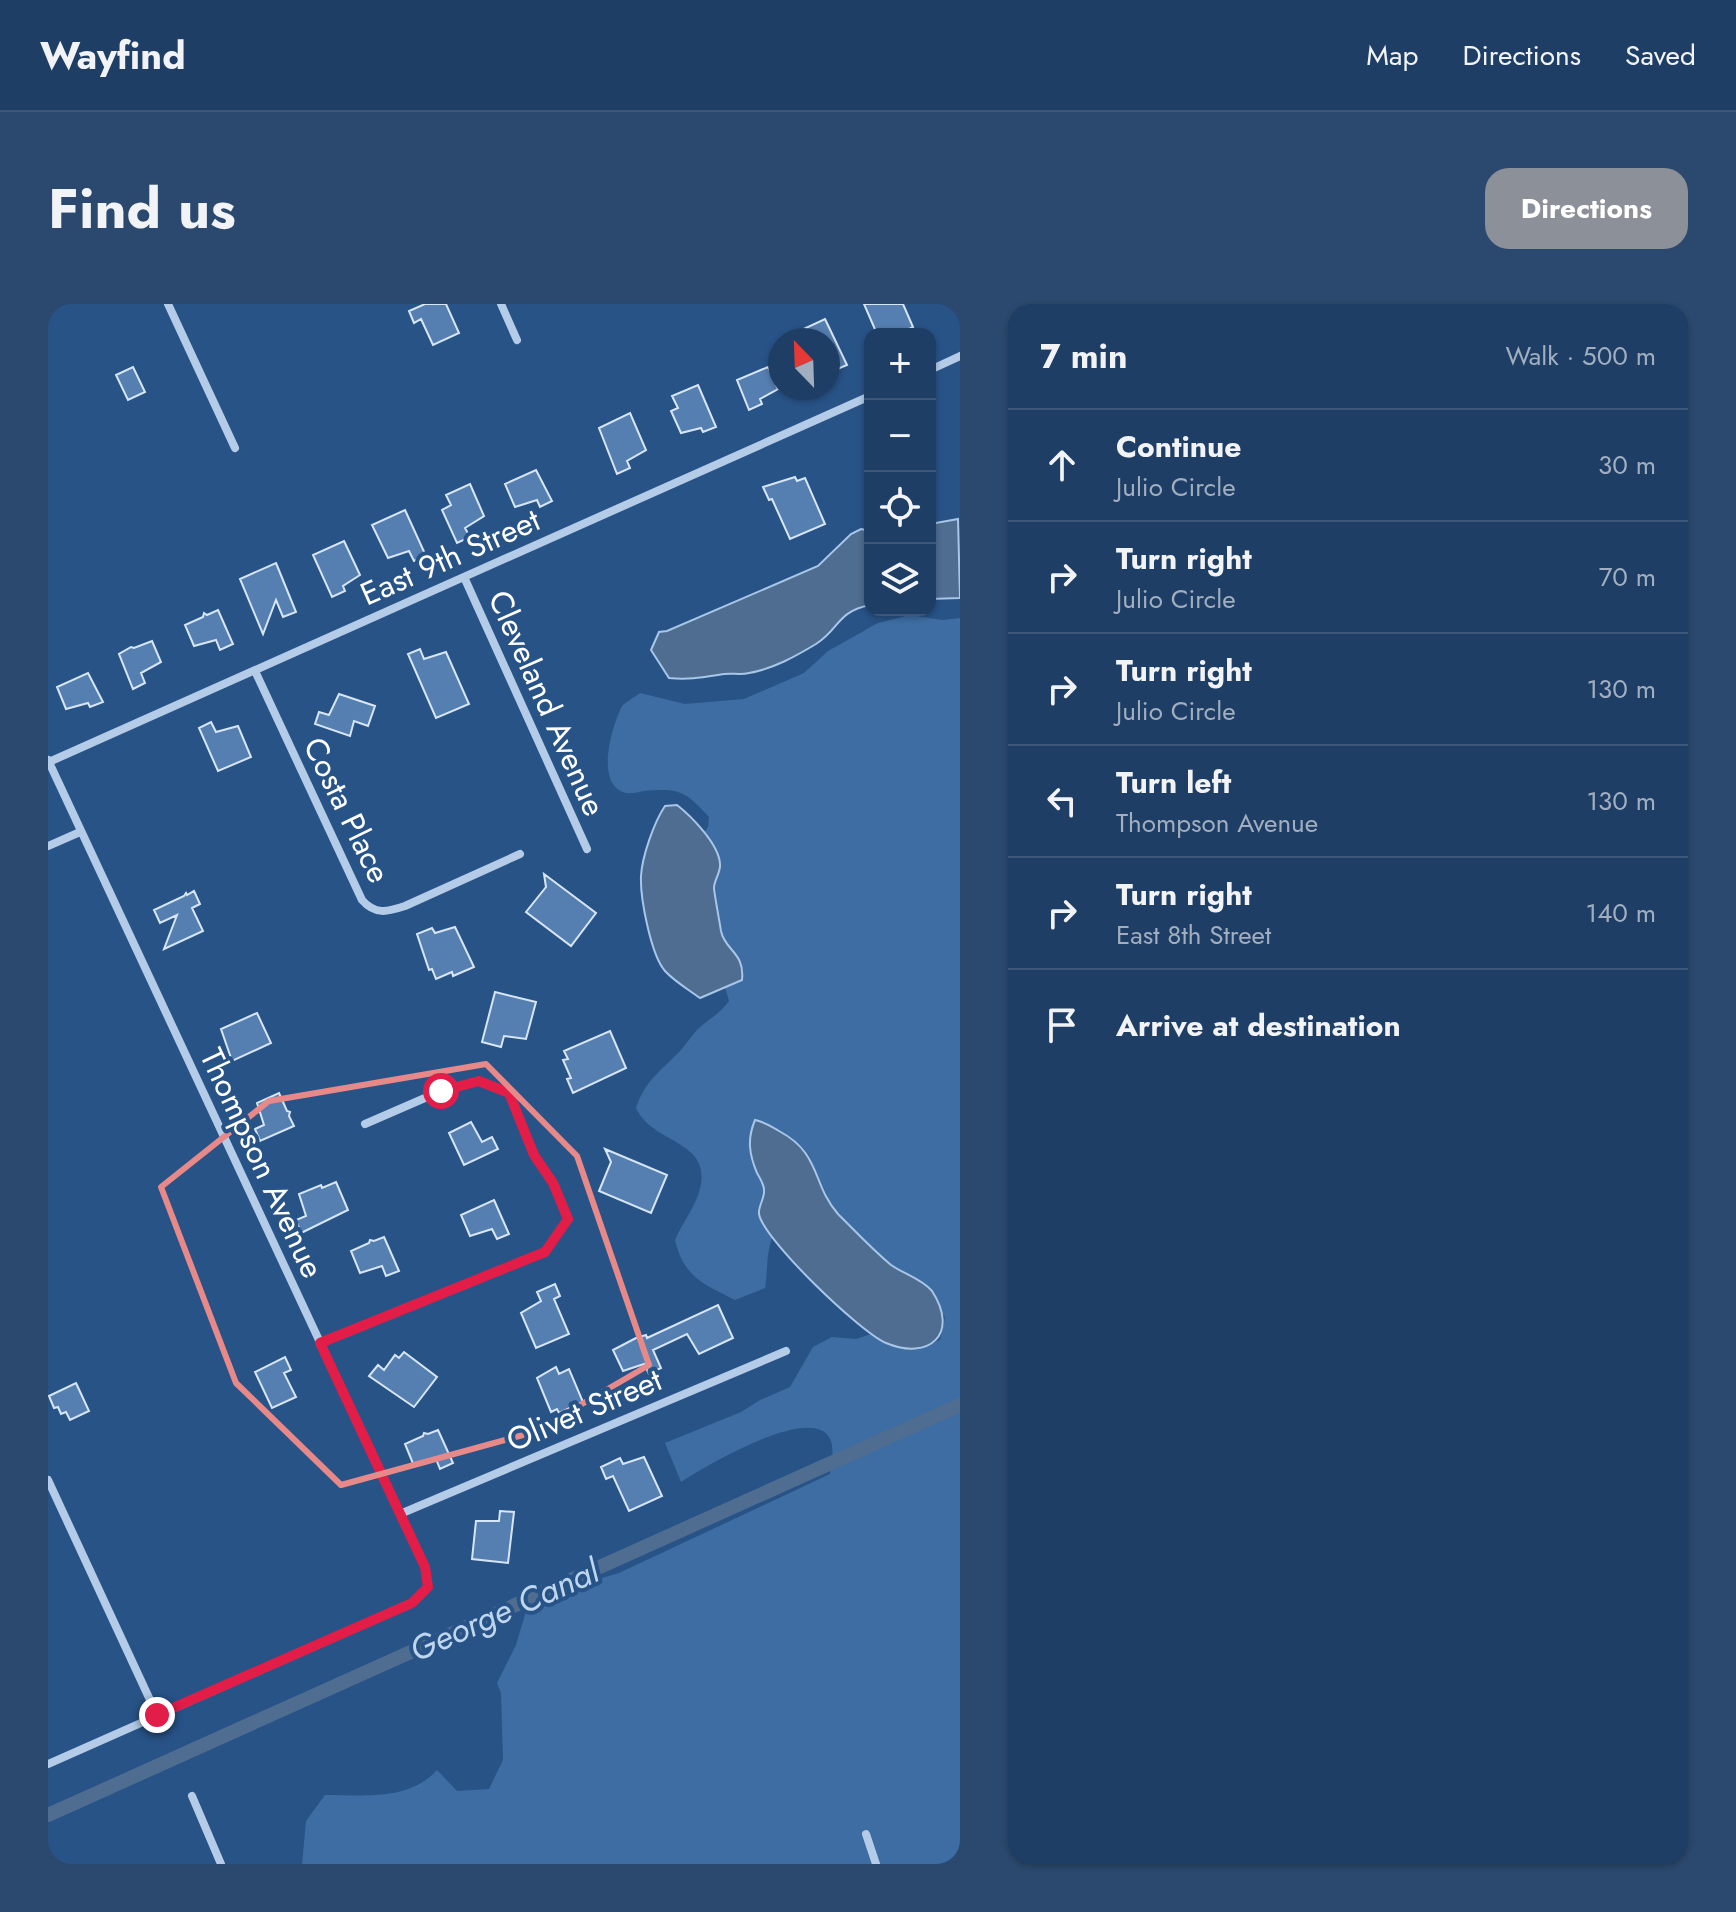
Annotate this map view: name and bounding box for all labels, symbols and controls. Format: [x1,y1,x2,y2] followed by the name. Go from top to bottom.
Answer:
[40,28,186,83] text: Wayfind
[1366,35,1418,76] text: Map
[1462,35,1581,76] text: Directions
[1625,35,1696,76] text: Saved
[48,168,236,249] text: Find us
[1485,168,1688,249] button: Directions
[768,328,840,400] north arrow
[864,328,936,616] map controls
[864,328,936,400] button: +
[1040,332,1128,381] text: 7 min
[1506,337,1656,375] text: Walk · 500 m
[864,400,936,472] button: −
[1116,425,1242,468] text: Continue
[1040,443,1084,487] icon: ahead
[1598,446,1656,484] text: 30 m
[1116,468,1236,506] text: Julio Circle
[864,472,936,544] button: locate
[353,497,547,617] street label: East 9th Street
[1116,537,1252,580] text: Turn right
[864,544,936,616] button: layers
[1040,555,1084,599] icon: right
[1599,558,1656,596] text: 70 m
[1116,580,1236,618] text: Julio Circle
[477,583,617,823] street label: Cleveland Avenue
[1116,649,1252,692] text: Turn right
[1040,667,1084,711] icon: right
[1586,670,1656,708] text: 130 m
[1116,692,1236,730] text: Julio Circle
[292,729,402,891] street label: Costa Place
[1116,761,1231,804] text: Turn left
[1040,779,1084,823] icon: left
[1586,782,1656,820] text: 130 m
[1116,804,1318,842] text: Thompson Avenue
[1116,873,1252,916] text: Turn right
[1040,891,1084,935] icon: right
[1585,894,1656,932] text: 140 m
[1116,916,1271,954] text: East 8th Street
[1040,1003,1084,1047] icon: arrive
[1116,1004,1401,1047] text: Arrive at destination
[189,1041,335,1285] street label: Thompson Avenue
[423,1073,459,1109] route start
[499,1357,669,1463] street label: Olivet Street
[402,1546,608,1674] water label: George Canal
[139,1697,175,1733] route end

